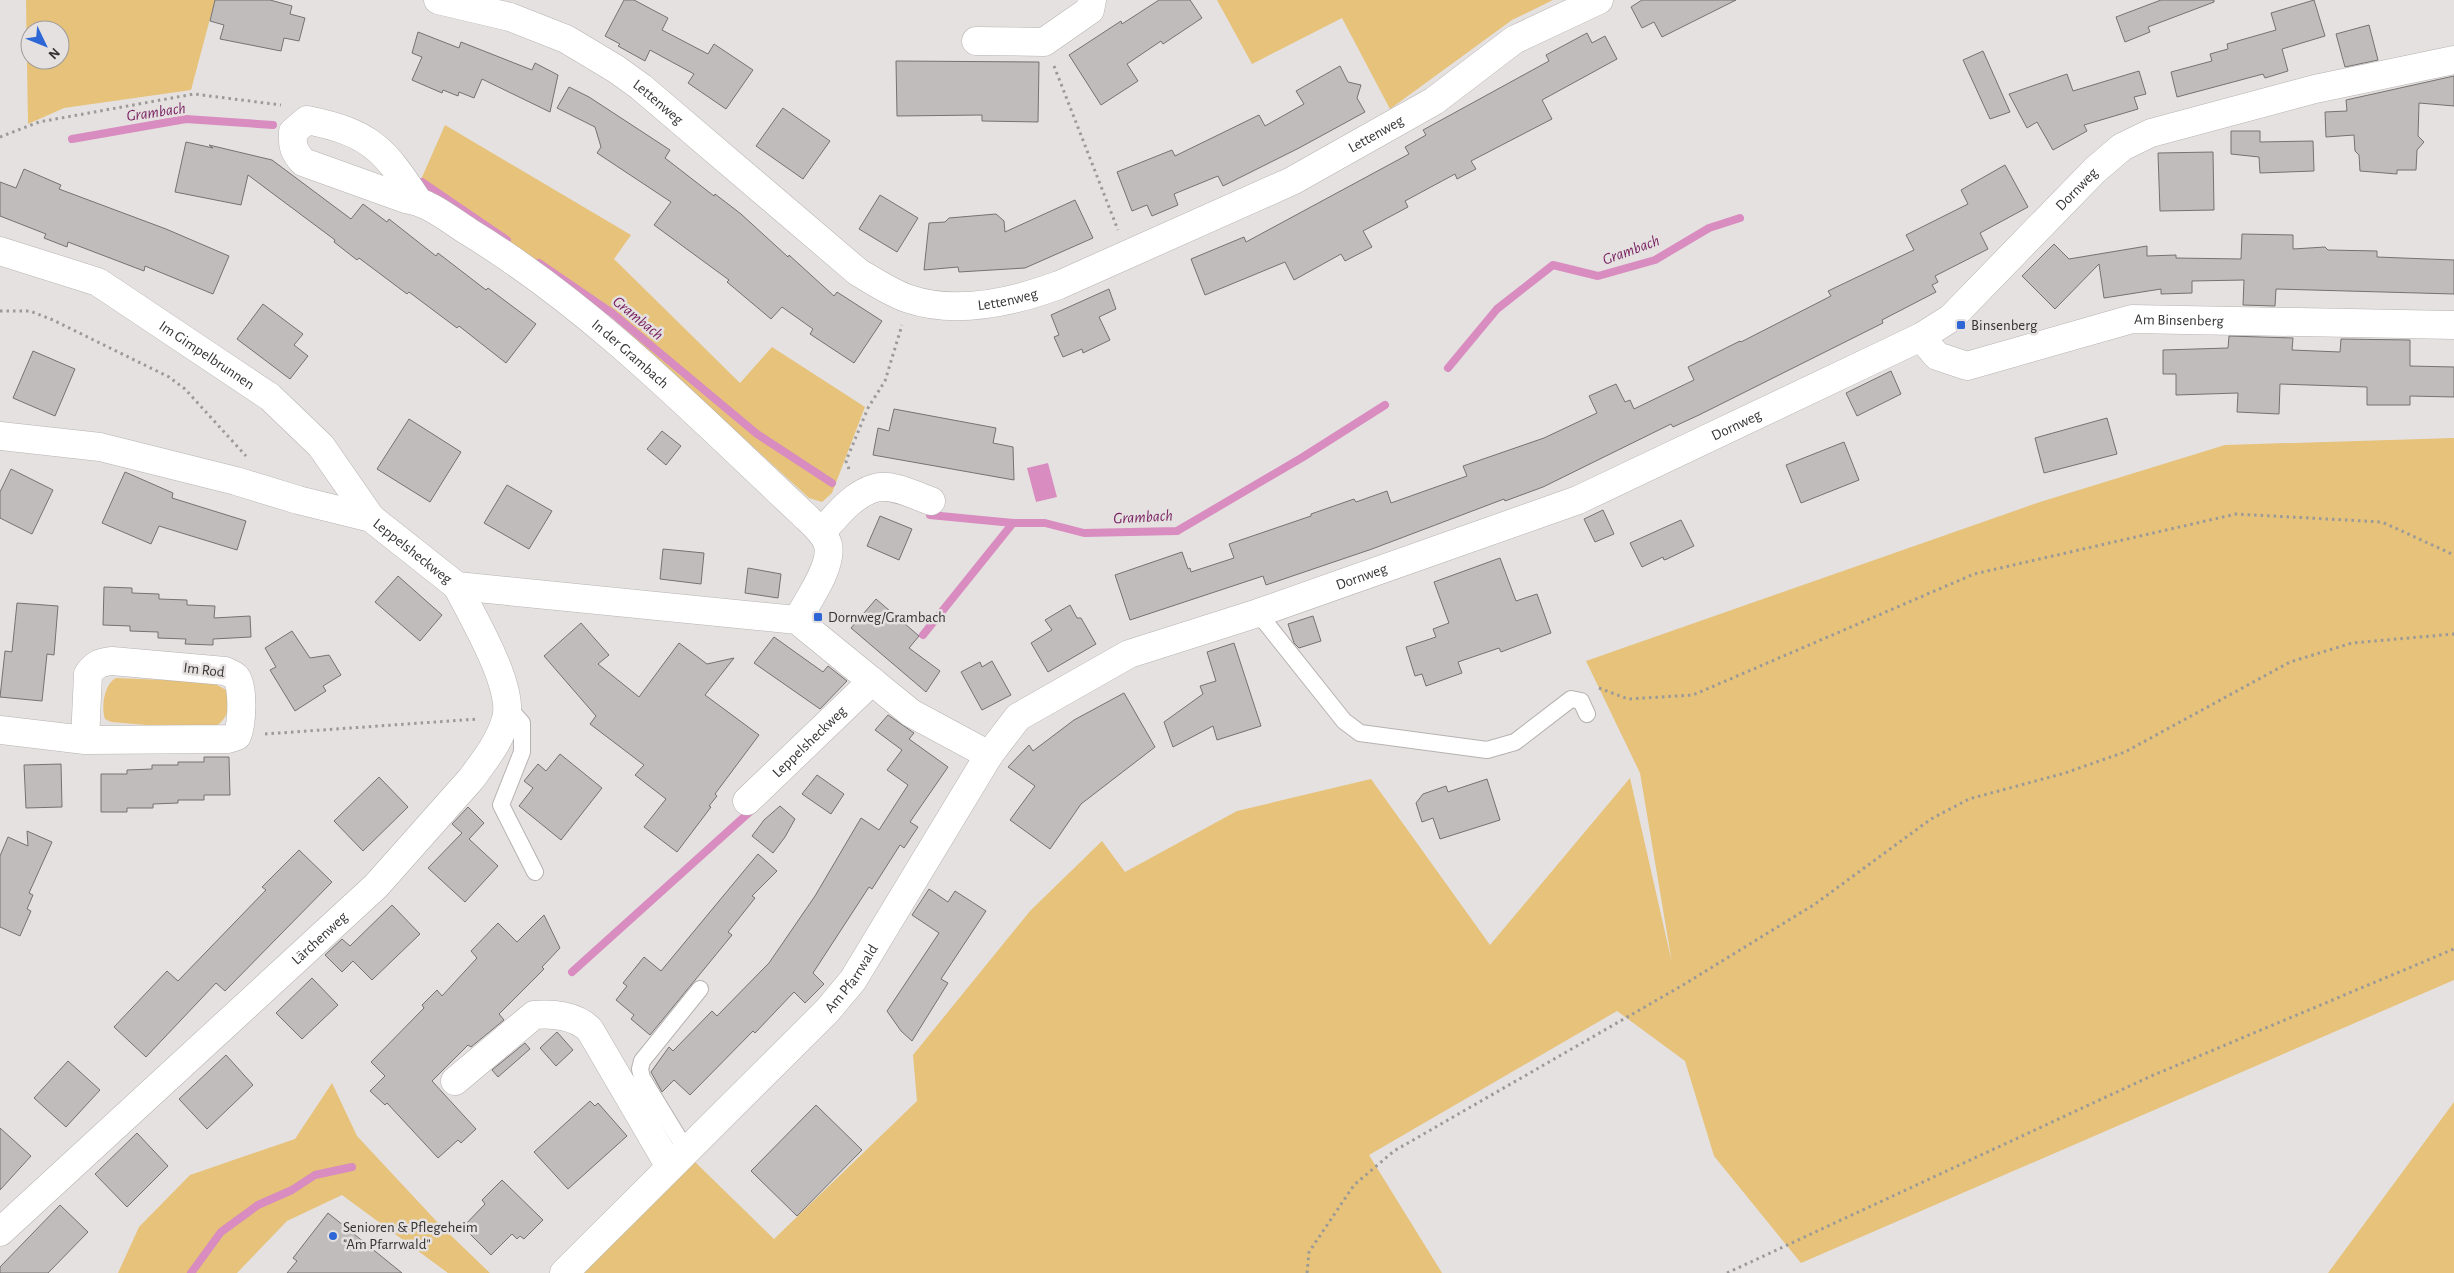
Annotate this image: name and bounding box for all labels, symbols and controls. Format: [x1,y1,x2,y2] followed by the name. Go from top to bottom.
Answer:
[20,20,70,70] north arrow
[45,45,62,62] text: N
[630,76,687,128] street label: Lettenweg
[125,100,187,124] water label: Grambach
[1346,112,1407,155] street label: Lettenweg
[2053,164,2101,213] street label: Dornweg
[1600,232,1662,268] water label: Grambach
[977,285,1040,313] street label: Lettenweg
[610,293,666,343] water label: Grambach
[2134,312,2225,328] street label: Am Binsenberg
[589,316,672,391] street label: In der Grambach
[157,318,258,392] street label: Im Gimpelbrunnen
[1971,318,2038,333] place label: Binsenberg
[1955,319,1967,331] marker: Binsenberg
[1709,406,1764,443] street label: Dornweg
[1113,507,1173,527] water label: Grambach
[370,515,455,587] street label: Leppelsheckweg
[1334,560,1390,592] street label: Dornweg
[828,610,946,625] place label: Dornweg/Grambach
[812,611,824,623] marker: Dornweg/Grambach
[183,660,226,680] street label: Im Rod
[769,702,849,780] street label: Leppelsheckweg
[289,908,351,967] street label: Lärchenweg
[822,941,880,1015] street label: Am Pfarrwald
[343,1220,478,1252] place label: Senioren & Pflegeheim "Am Pfarrwald"
[327,1230,339,1242] marker: Senioren & Pflegeheim "Am Pfarrwald"

